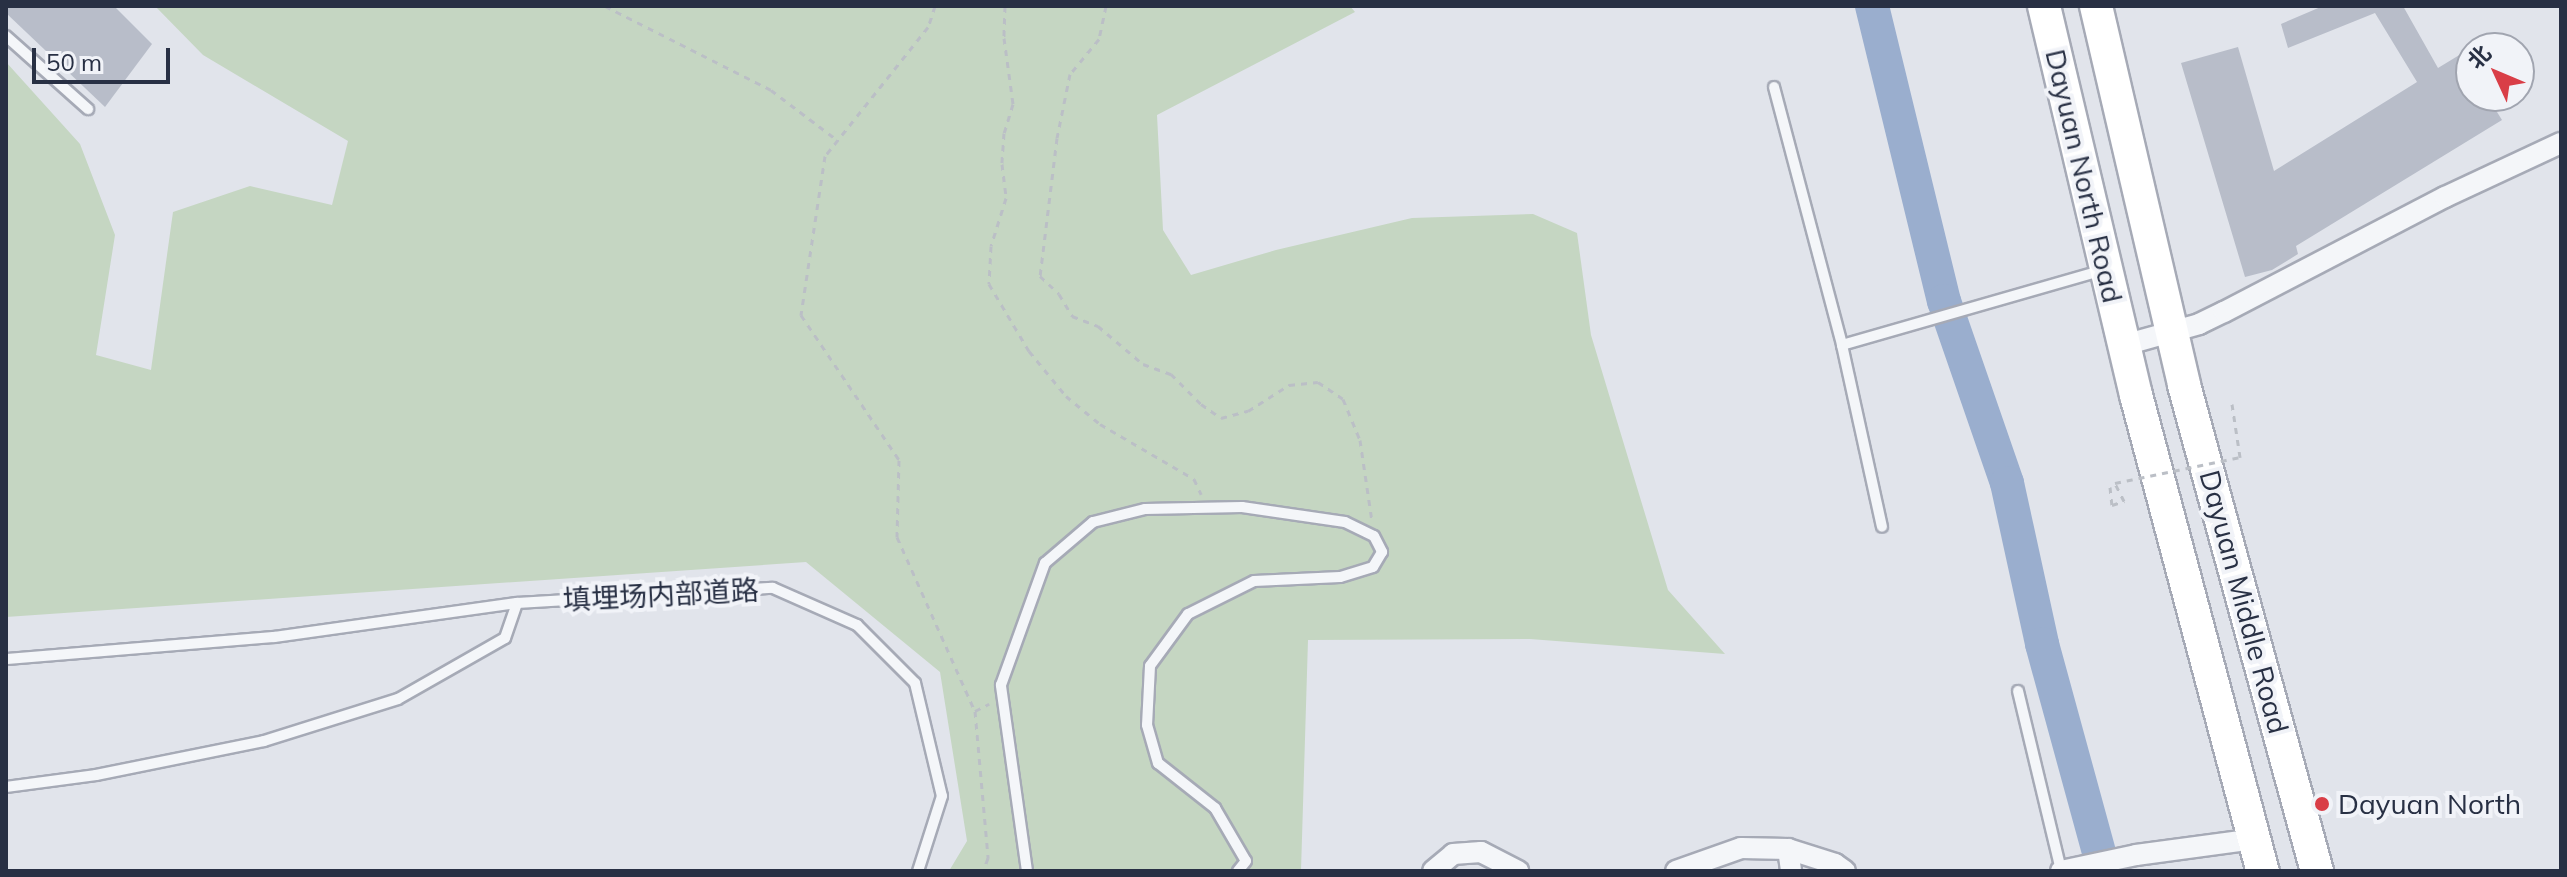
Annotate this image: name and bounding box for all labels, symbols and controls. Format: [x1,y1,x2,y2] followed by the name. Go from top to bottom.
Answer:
[36,32,174,82] scale bar
[2455,32,2535,112] north arrow
[2461,39,2497,74] text: 北
[2038,46,2130,306] street label: Dayuan North Road
[46,47,102,77] text: 50 m
[2193,467,2295,737] street label: Dayuan Middle Road
[562,573,760,617] street label: 填埋场内部道路
[2338,787,2521,821] place label: Dayuan North
[2313,795,2331,813] marker: Dayuan North

